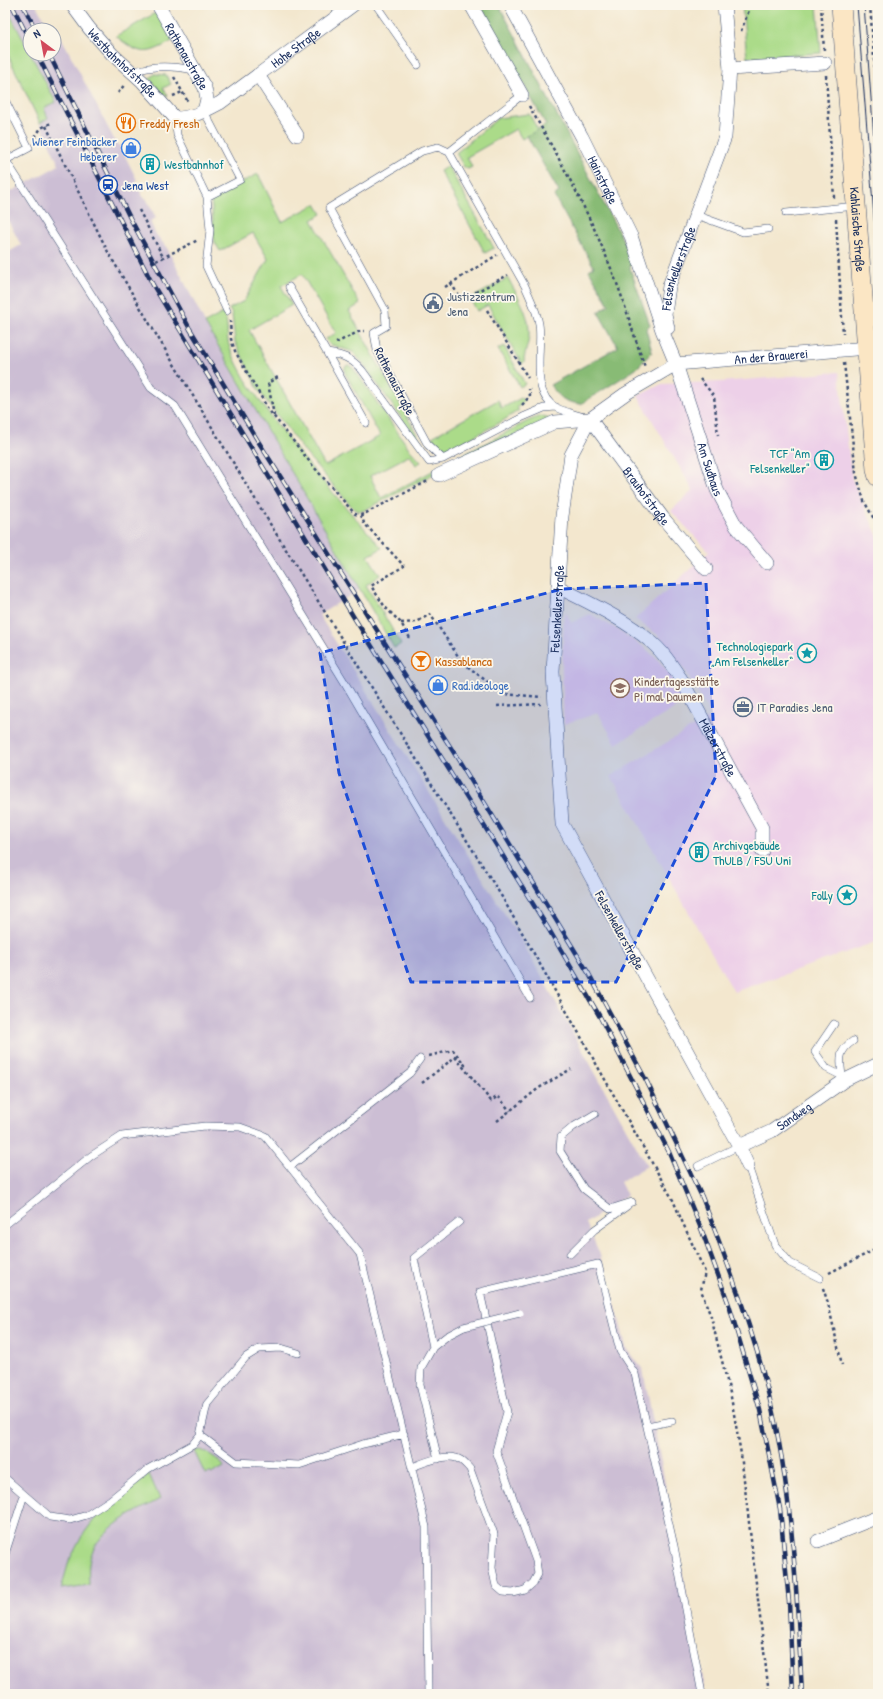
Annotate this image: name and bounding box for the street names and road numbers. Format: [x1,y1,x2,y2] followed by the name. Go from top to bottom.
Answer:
[161,20,213,93] street label: Rathenaustraße
[267,23,324,72] street label: Hohe Straße
[84,24,161,101] street label: Westbahnhofstraße
[584,153,623,207] street label: Hainstraße
[846,186,870,273] street label: Kahlaische Straße
[656,224,700,312] street label: Felsenkellerstraße
[370,344,420,418] street label: Rathenaustraße
[734,344,809,368] street label: An der Brauerei
[693,440,728,499] street label: Am Sudhaus
[619,463,674,529] street label: Brauhofstraße
[545,564,568,654] street label: Felsenkellerstraße
[695,715,741,780] street label: Mälzerstraße
[590,886,649,973] street label: Felsenkellerstraße
[773,1097,815,1134] street label: Sandweg

